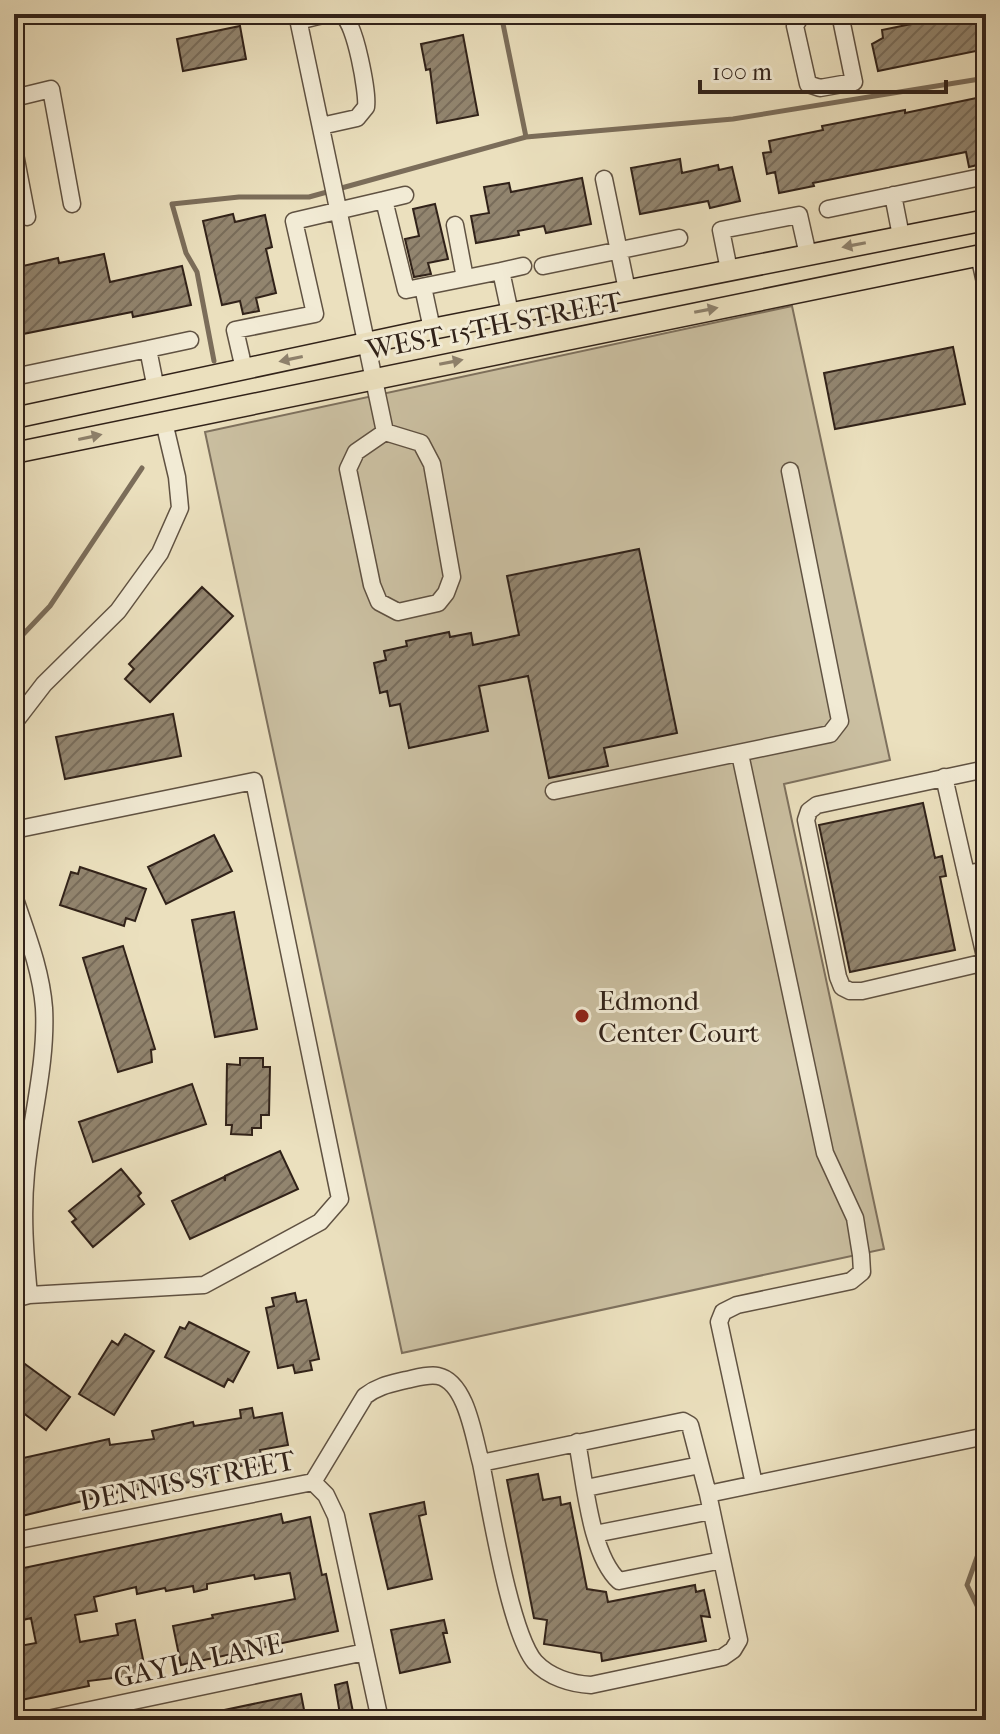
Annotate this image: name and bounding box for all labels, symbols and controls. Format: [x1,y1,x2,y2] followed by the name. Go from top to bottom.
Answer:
[700,44,946,94] scale bar
[712,58,772,86] text: 100 m
[842,240,867,252] one-way arrow
[363,284,626,367] street label: WEST 15TH STREET
[694,304,719,316] one-way arrow
[278,353,303,366] one-way arrow
[439,355,464,368] one-way arrow
[78,430,103,443] one-way arrow
[598,984,759,1049] place label: Edmond Center Court
[573,1007,591,1025] marker: Edmond Center Court
[77,1443,299,1518] street label: DENNIS STREET
[111,1626,286,1694] street label: GAYLA LANE

